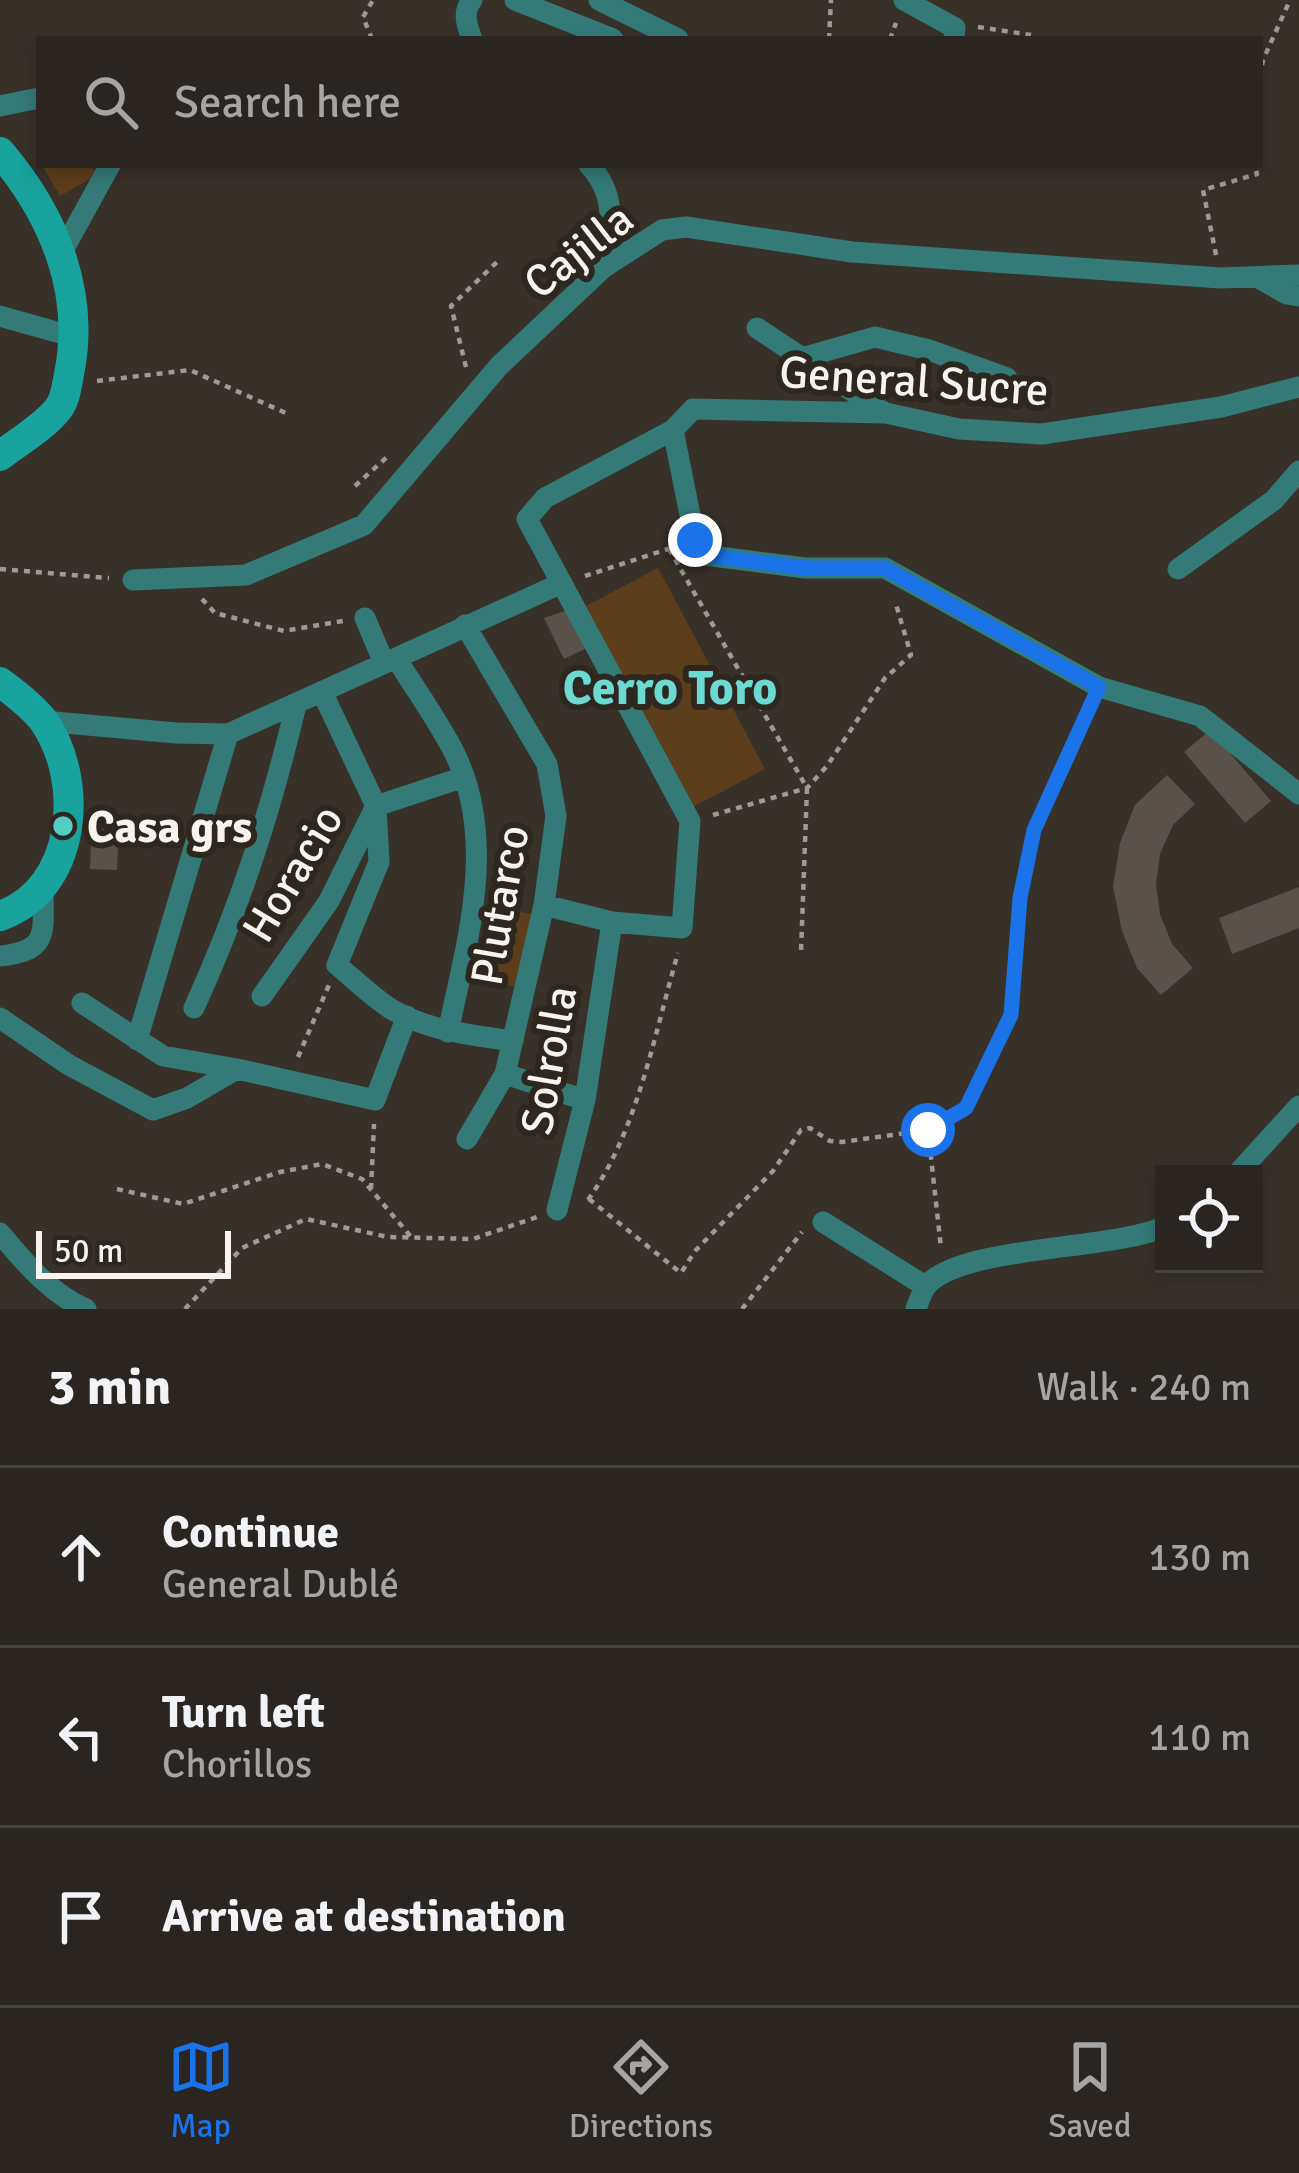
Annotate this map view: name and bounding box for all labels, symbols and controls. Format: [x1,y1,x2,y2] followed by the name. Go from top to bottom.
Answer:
[36,36,1263,168] search box
[78,69,144,135] icon: search
[174,75,401,130] text: Search here
[513,192,644,311] street label: Cajilla
[777,345,1050,418] street label: General Sucre
[668,513,722,567] route end
[563,659,777,718] district label: Cerro Toro
[231,795,355,952] street label: Horacio
[87,800,252,855] place label: Casa grs
[50,813,76,839] marker: Casa grs
[459,821,542,990] street label: Plutarco
[509,982,590,1139] street label: Solrolla
[901,1103,955,1157] route start
[1155,1165,1263,1273] map controls
[1155,1165,1263,1273] button: locate
[36,1225,231,1278] scale bar
[54,1231,123,1272] text: 50 m
[48,1356,171,1419] text: 3 min
[1037,1363,1251,1411] text: Walk · 240 m
[162,1505,339,1560] text: Continue
[48,1524,114,1590] icon: ahead
[1148,1533,1251,1581] text: 130 m
[162,1560,399,1608] text: General Dublé
[162,1685,325,1740] text: Turn left
[48,1704,114,1770] icon: left
[1148,1713,1251,1761] text: 110 m
[162,1740,312,1788] text: Chorillos
[48,1884,114,1950] icon: arrive
[162,1889,566,1944] text: Arrive at destination
[168,2034,234,2147] tab: Map
[569,2034,713,2147] tab: Directions
[1048,2034,1131,2147] tab: Saved

